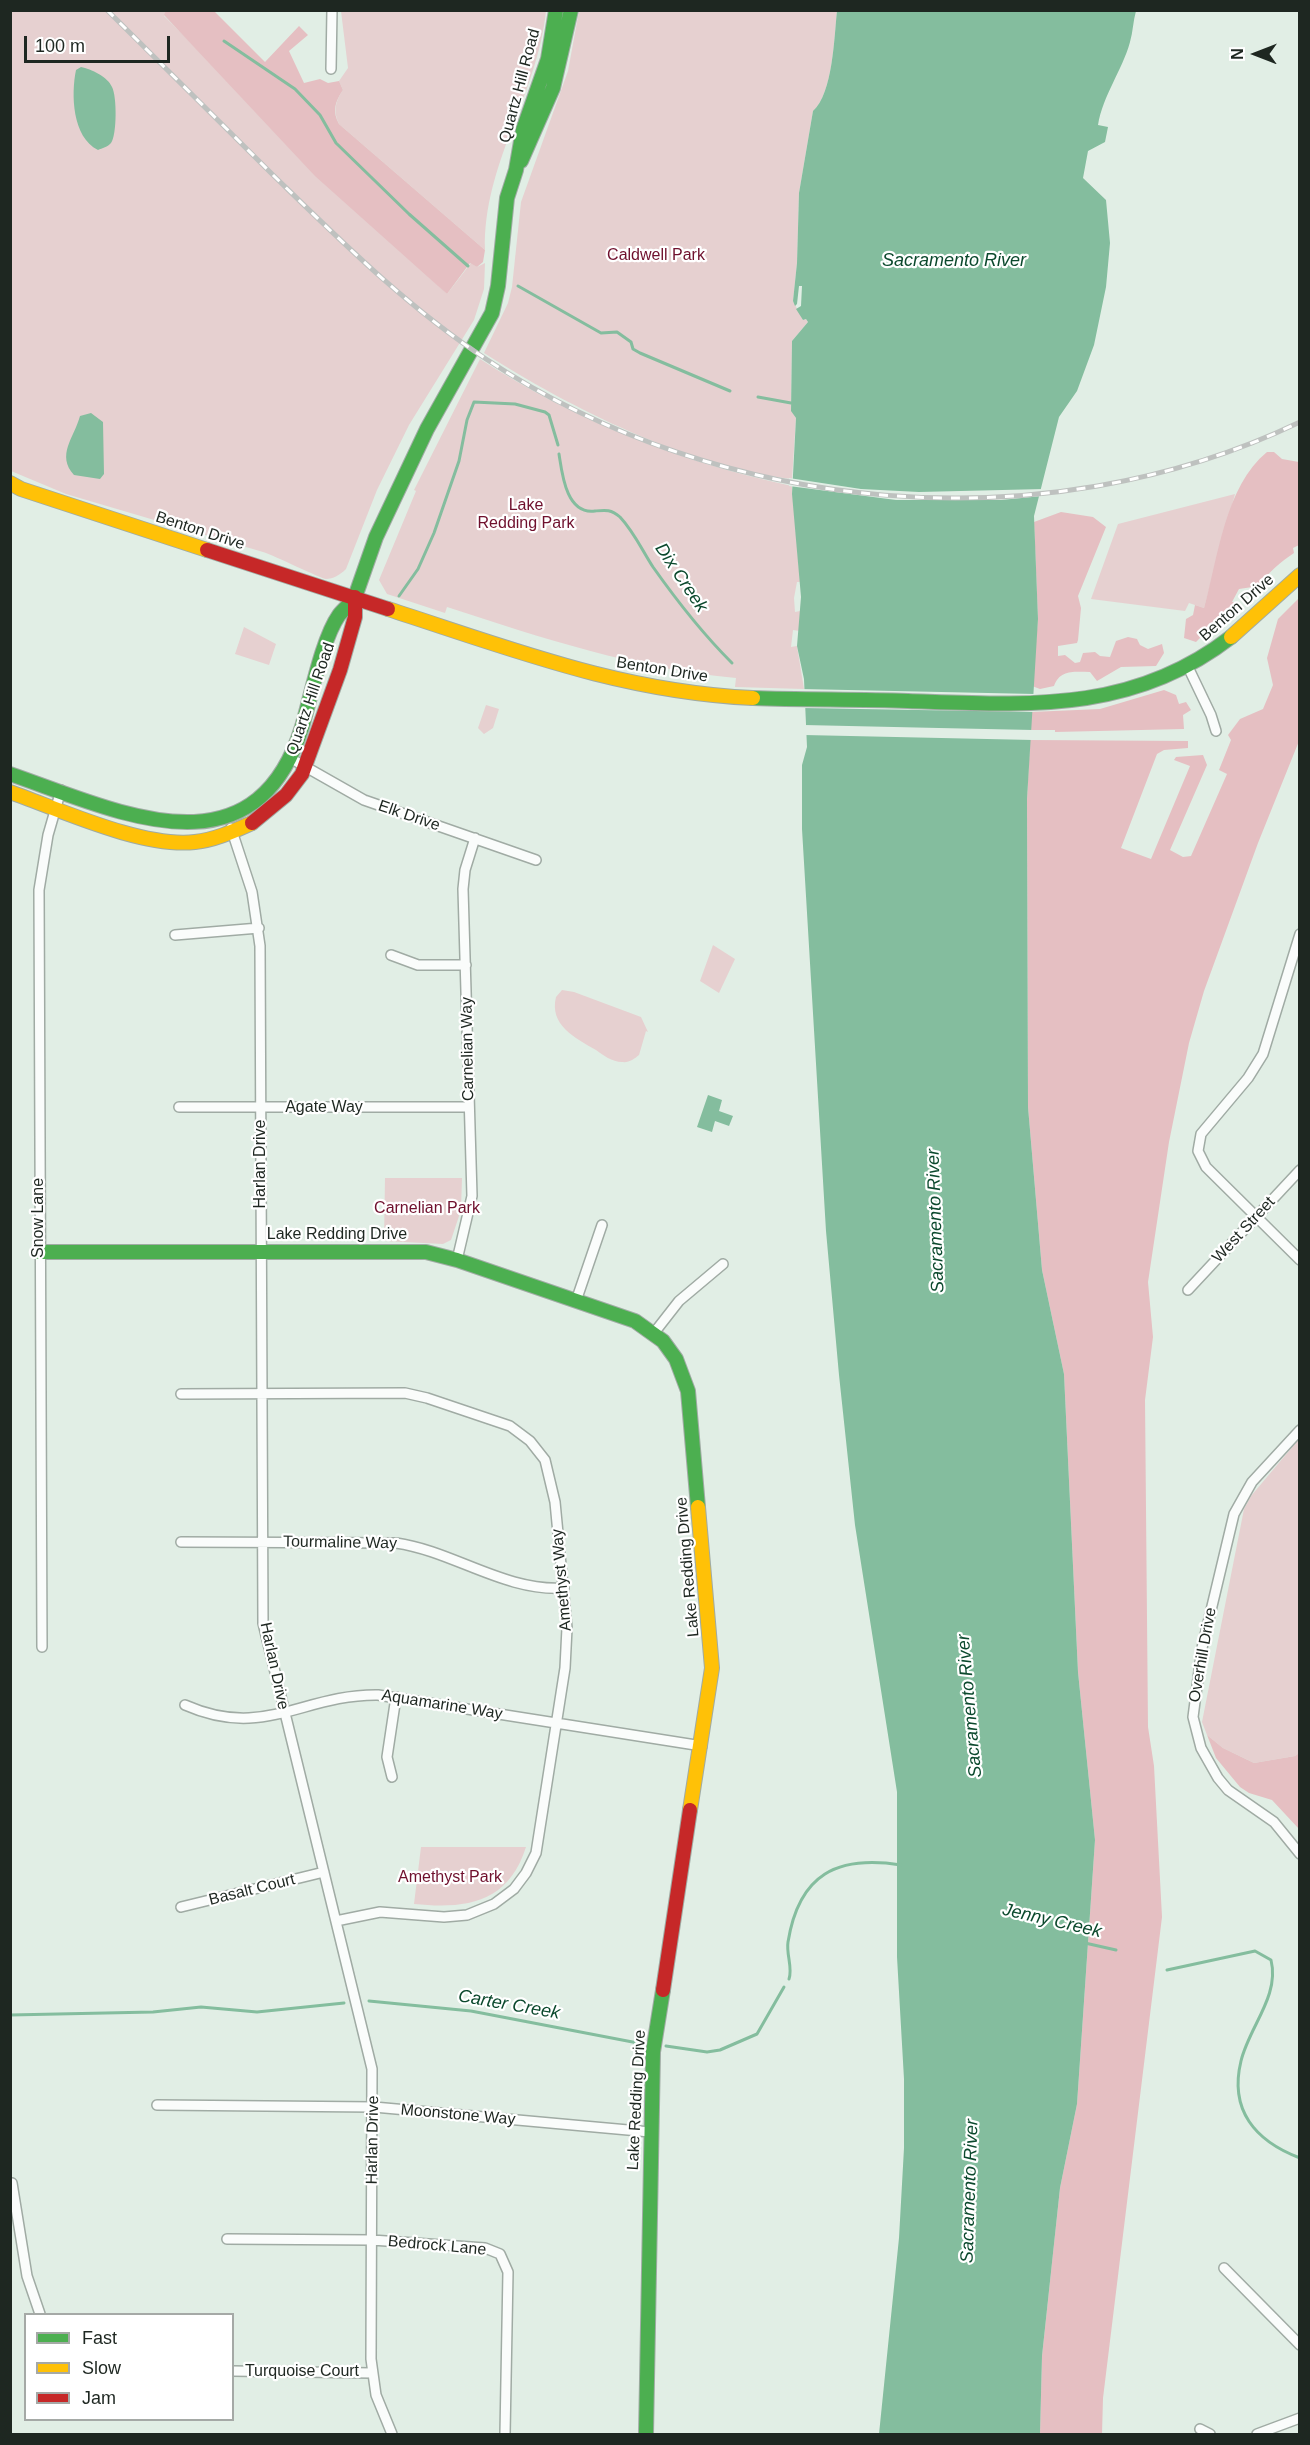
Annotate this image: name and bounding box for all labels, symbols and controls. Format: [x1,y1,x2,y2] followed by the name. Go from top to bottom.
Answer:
[27,24,172,62] scale bar
[1226,24,1286,84] north arrow
[496,27,544,145] street label: Quartz Hill Road
[35,36,85,56] text: 100 m
[1229,48,1246,60] text: N
[607,246,705,266] park label: Caldwell Park
[882,250,1026,272] water label: Sacramento River
[478,496,574,534] park label: Lake Redding Park
[153,508,247,554] street label: Benton Drive
[650,539,712,617] water label: Dix Creek
[1196,570,1278,646] street label: Benton Drive
[283,640,339,758] street label: Quartz Hill Road
[615,653,709,687] street label: Benton Drive
[376,797,442,835] street label: Elk Drive
[457,997,479,1101] street label: Carnelian Way
[285,1098,363,1118] street label: Agate Way
[251,1120,271,1208] street label: Harlan Drive
[923,1149,949,1293] water label: Sacramento River
[29,1178,49,1258] street label: Snow Lane
[1209,1193,1279,1267] street label: West Street
[374,1199,480,1219] park label: Carnelian Park
[267,1225,407,1245] street label: Lake Redding Drive
[672,1496,704,1638] street label: Lake Redding Drive
[548,1528,576,1632] street label: Amethyst Way
[283,1532,397,1554] street label: Tourmaline Way
[1185,1606,1221,1704] street label: Overhill Drive
[255,1621,293,1711] street label: Harlan Drive
[953,1633,987,1779] water label: Sacramento River
[380,1686,504,1724] street label: Aquamarine Way
[398,1868,502,1888] park label: Amethyst Park
[207,1870,297,1910] street label: Basalt Court
[1000,1899,1104,1943] water label: Jenny Creek
[456,1985,562,2025] water label: Carter Creek
[624,2029,650,2171] street label: Lake Redding Drive
[363,2095,383,2185] street label: Harlan Drive
[400,2100,516,2130] street label: Moonstone Way
[957,2119,983,2263] water label: Sacramento River
[387,2232,487,2260] street label: Bedrock Lane
[24,2313,234,2421] legend
[82,2328,117,2348] text: Fast
[82,2358,121,2378] text: Slow
[245,2362,359,2382] street label: Turquoise Court
[82,2388,116,2408] text: Jam

